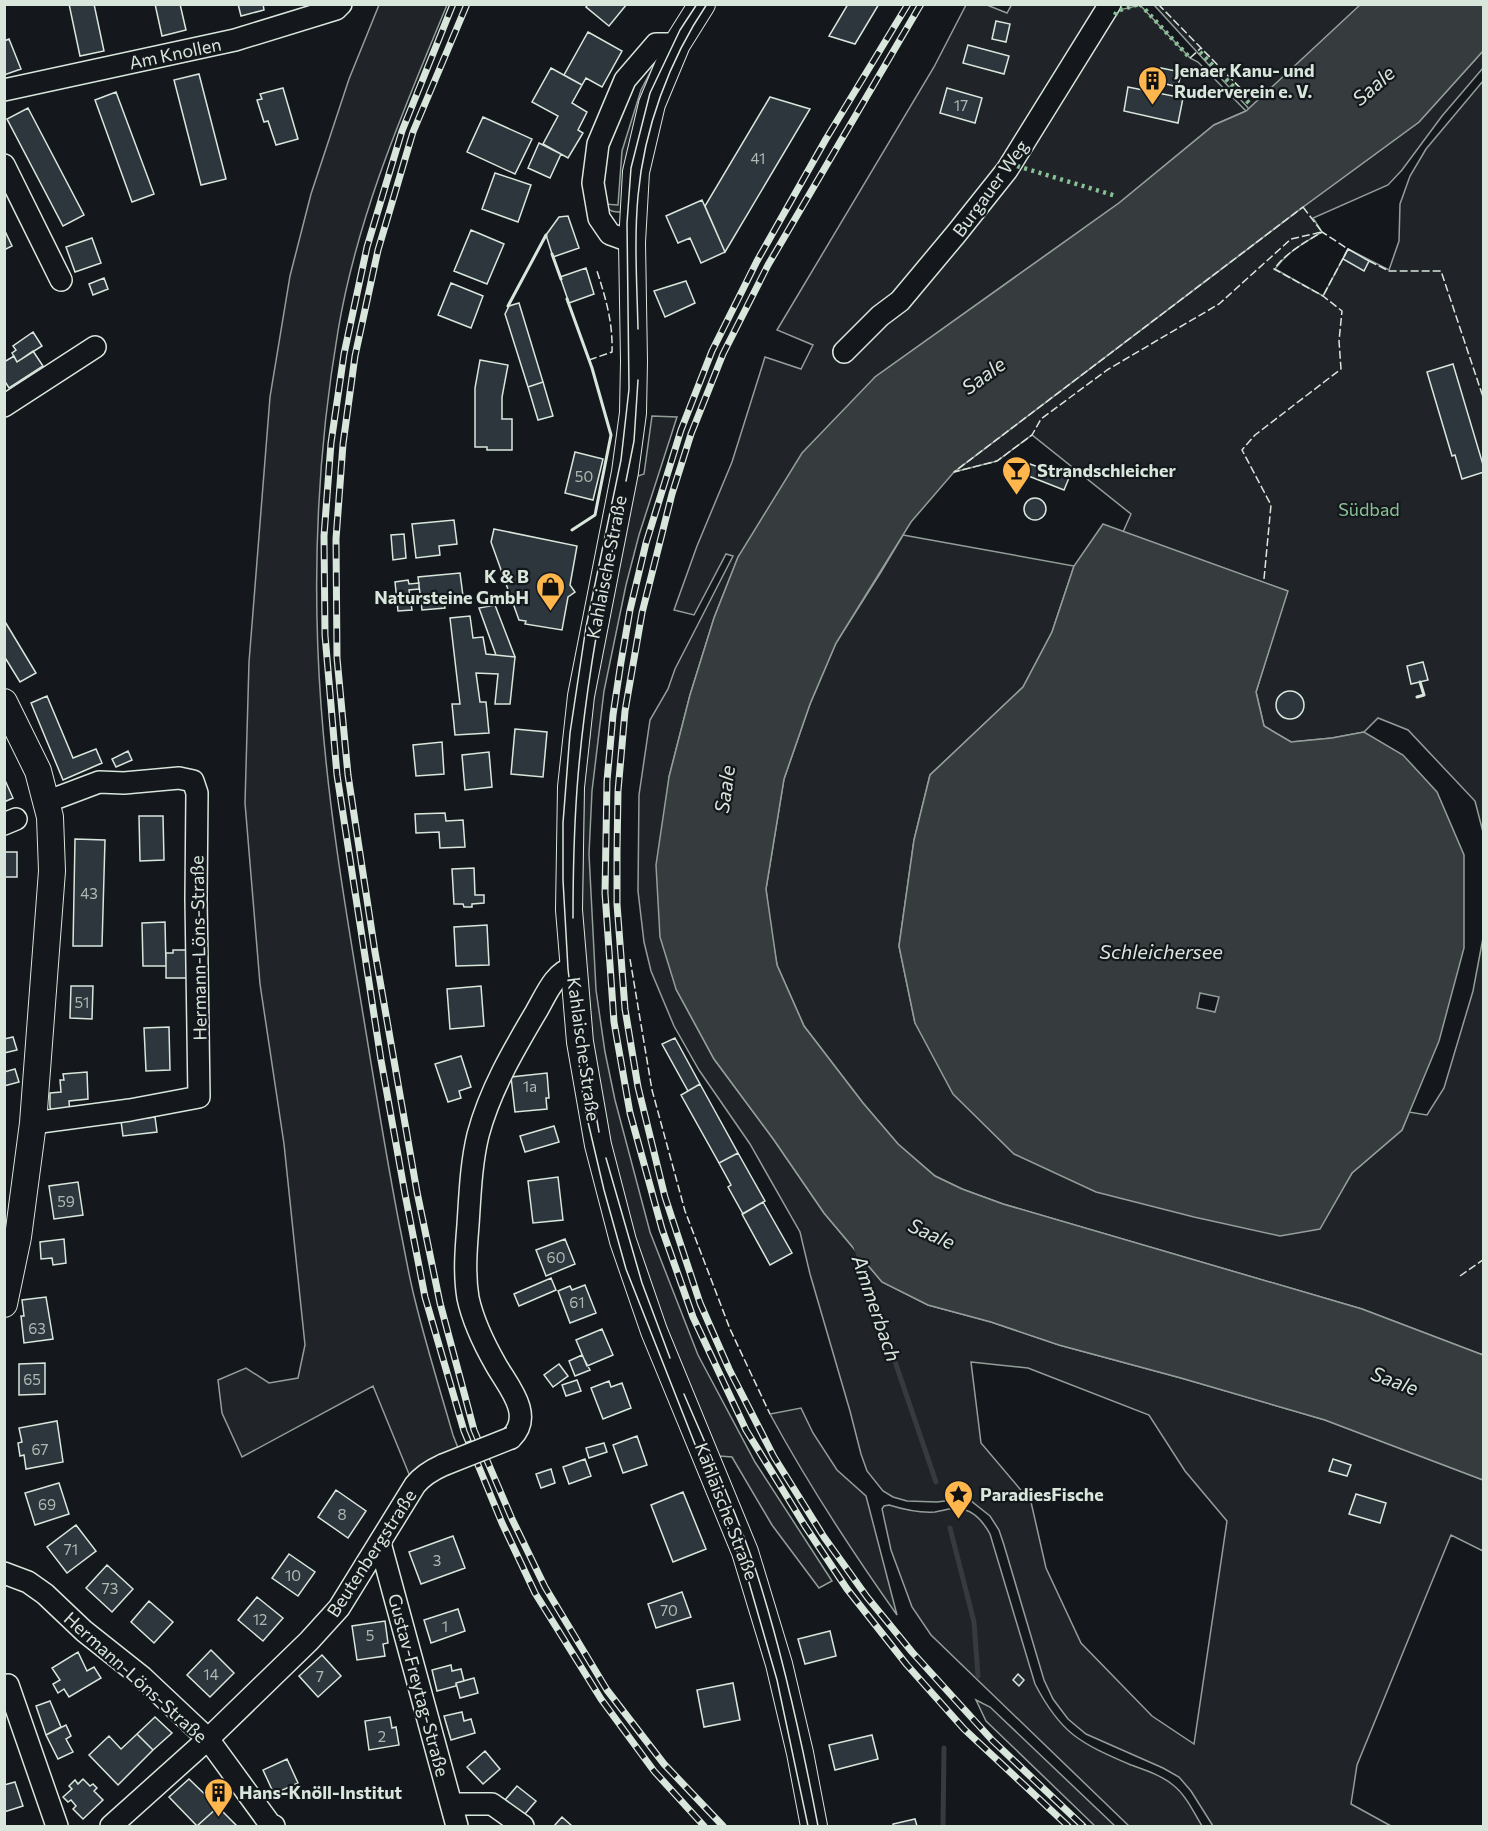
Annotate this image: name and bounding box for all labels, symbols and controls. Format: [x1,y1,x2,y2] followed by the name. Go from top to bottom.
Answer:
[127,33,223,73] street label: Am Knollen
[1174,59,1315,102] place label: Jenaer Kanu- und Ruderverein e. V.
[1347,60,1399,110] water label: Saale
[1137,64,1169,106] building icon: Jenaer Kanu- und Ruderverein e. V.
[954,96,968,114] house number: 17
[947,135,1033,241] street label: Burgauer Weg
[751,149,765,167] house number: 41
[956,351,1010,399] water label: Saale
[1000,454,1032,496] bar icon: Strandschleicher
[1037,459,1176,481] place label: Strandschleicher
[575,467,593,485] house number: 50
[581,494,631,640] street label: Kahlaische Straße
[1338,498,1400,520] park label: Südbad
[374,565,529,608] place label: K & B Natursteine GmbH
[534,570,566,612] shop icon: K & B Natursteine GmbH
[709,763,739,815] water label: Saale
[185,855,211,1041] street label: Hermann-Löns-Straße
[80,884,98,902] house number: 43
[1099,939,1223,963] water label: Schleichersee
[563,975,605,1123] street label: Kahlaische Straße
[74,993,90,1011] house number: 51
[523,1077,537,1095] house number: 1a
[57,1192,75,1210] house number: 59
[905,1212,959,1254] water label: Saale
[547,1248,565,1266] house number: 60
[847,1251,906,1364] water label: Ammerbach
[569,1293,585,1311] house number: 61
[28,1319,46,1337] house number: 63
[1368,1360,1422,1400] water label: Saale
[23,1370,41,1388] house number: 65
[691,1439,763,1583] street label: Kahlaische Straße
[32,1440,49,1458] house number: 67
[943,1478,975,1520] place icon: ParadiesFische
[980,1483,1104,1505] place label: ParadiesFische
[322,1485,420,1621] street label: Beutenbergstraße
[38,1495,56,1513] house number: 69
[337,1505,347,1523] house number: 8
[64,1540,78,1558] house number: 71
[433,1551,441,1569] house number: 3
[285,1566,301,1584] house number: 10
[102,1579,118,1597] house number: 73
[384,1591,454,1779] street label: Gustav-Freytag-Straße
[660,1601,678,1619] house number: 70
[60,1607,212,1747] street label: Hermann-Löns-Straße
[253,1610,267,1628] house number: 12
[442,1617,448,1635] house number: 1
[366,1626,374,1644] house number: 5
[203,1665,219,1683] house number: 14
[316,1667,324,1685] house number: 7
[378,1727,386,1745] house number: 2
[202,1776,234,1818] building icon: Hans-Knöll-Institut
[239,1781,403,1803] place label: Hans-Knöll-Institut

